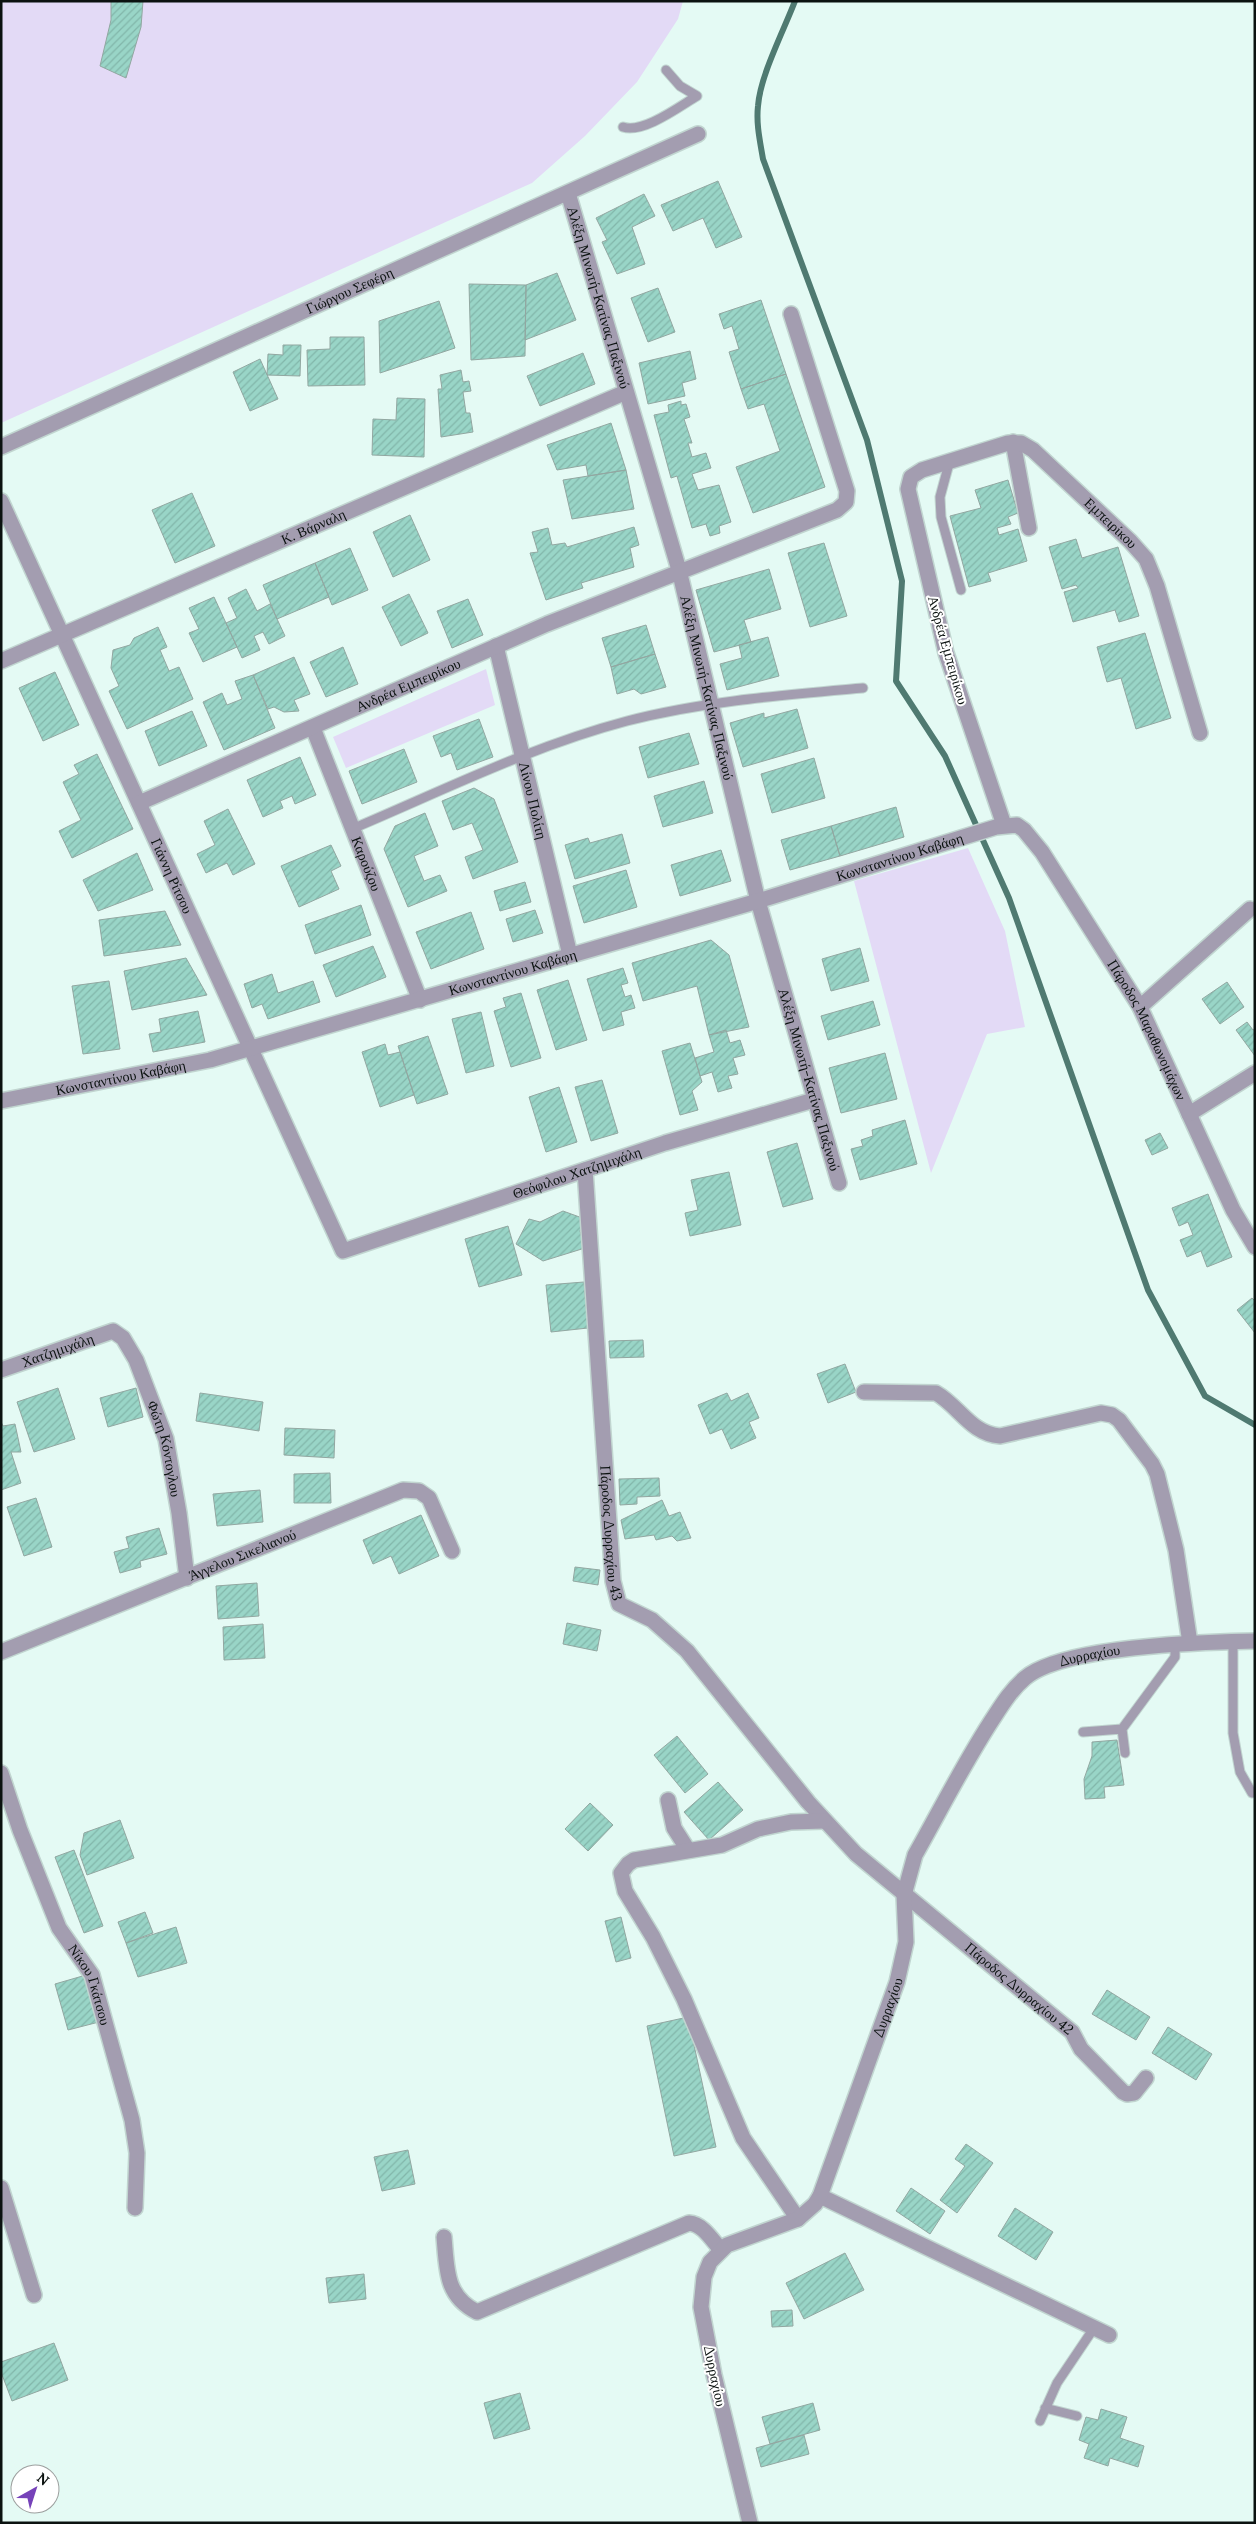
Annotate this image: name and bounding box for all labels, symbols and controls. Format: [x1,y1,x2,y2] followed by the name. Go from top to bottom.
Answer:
[563,204,634,391] street label: Αλέξη Μινωτή-Κατίνας Παξινού
[303,263,396,318] street label: Γιώργου Σεφέρη
[1080,494,1141,552] street label: Εμπειρίκου
[278,505,348,548] street label: Κ. Βάρναλη
[676,594,738,782] street label: Αλέξη Μινωτή-Κατίνας Παξινού
[924,594,972,706] street label: Ανδρέα Εμπειρίκου
[353,654,463,716] street label: Ανδρέα Εμπειρίκου
[515,760,551,841] street label: Λίνου Πολίτη
[834,829,966,885] street label: Κωνσταντίνου Καβάφη
[348,834,385,894] street label: Καρούζου
[147,835,197,917] street label: Γιάννη Ρίτσου
[447,945,579,999] street label: Κωνσταντίνου Καβάφη
[1103,956,1190,1103] street label: Πάροδος Μαραθωνομάχων
[774,986,844,1173] street label: Αλέξη Μινωτή-Κατίνας Παξινού
[54,1056,187,1099] street label: Κωνσταντίνου Καβάφη
[510,1143,644,1202] street label: Θεόφιλου Χατζημιχάλη
[19,1329,96,1371] street label: Χατζημιχάλη
[143,1398,185,1498] street label: Φώτη Κόντογλου
[596,1465,627,1603] street label: Πάροδος Δυρραχίου 43
[186,1525,299,1585] street label: Άγγελου Σικελιανού
[1057,1641,1121,1670] street label: Δυρραχίου
[961,1938,1077,2039] street label: Πάροδος Δυρραχίου 42
[64,1941,114,2027] street label: Νίκου Γκάτσου
[869,1976,907,2040] street label: Δυρραχίου
[700,2344,730,2408] street label: Δυρραχίου
[10,2464,60,2514] north arrow
[33,2468,53,2489] text: N

